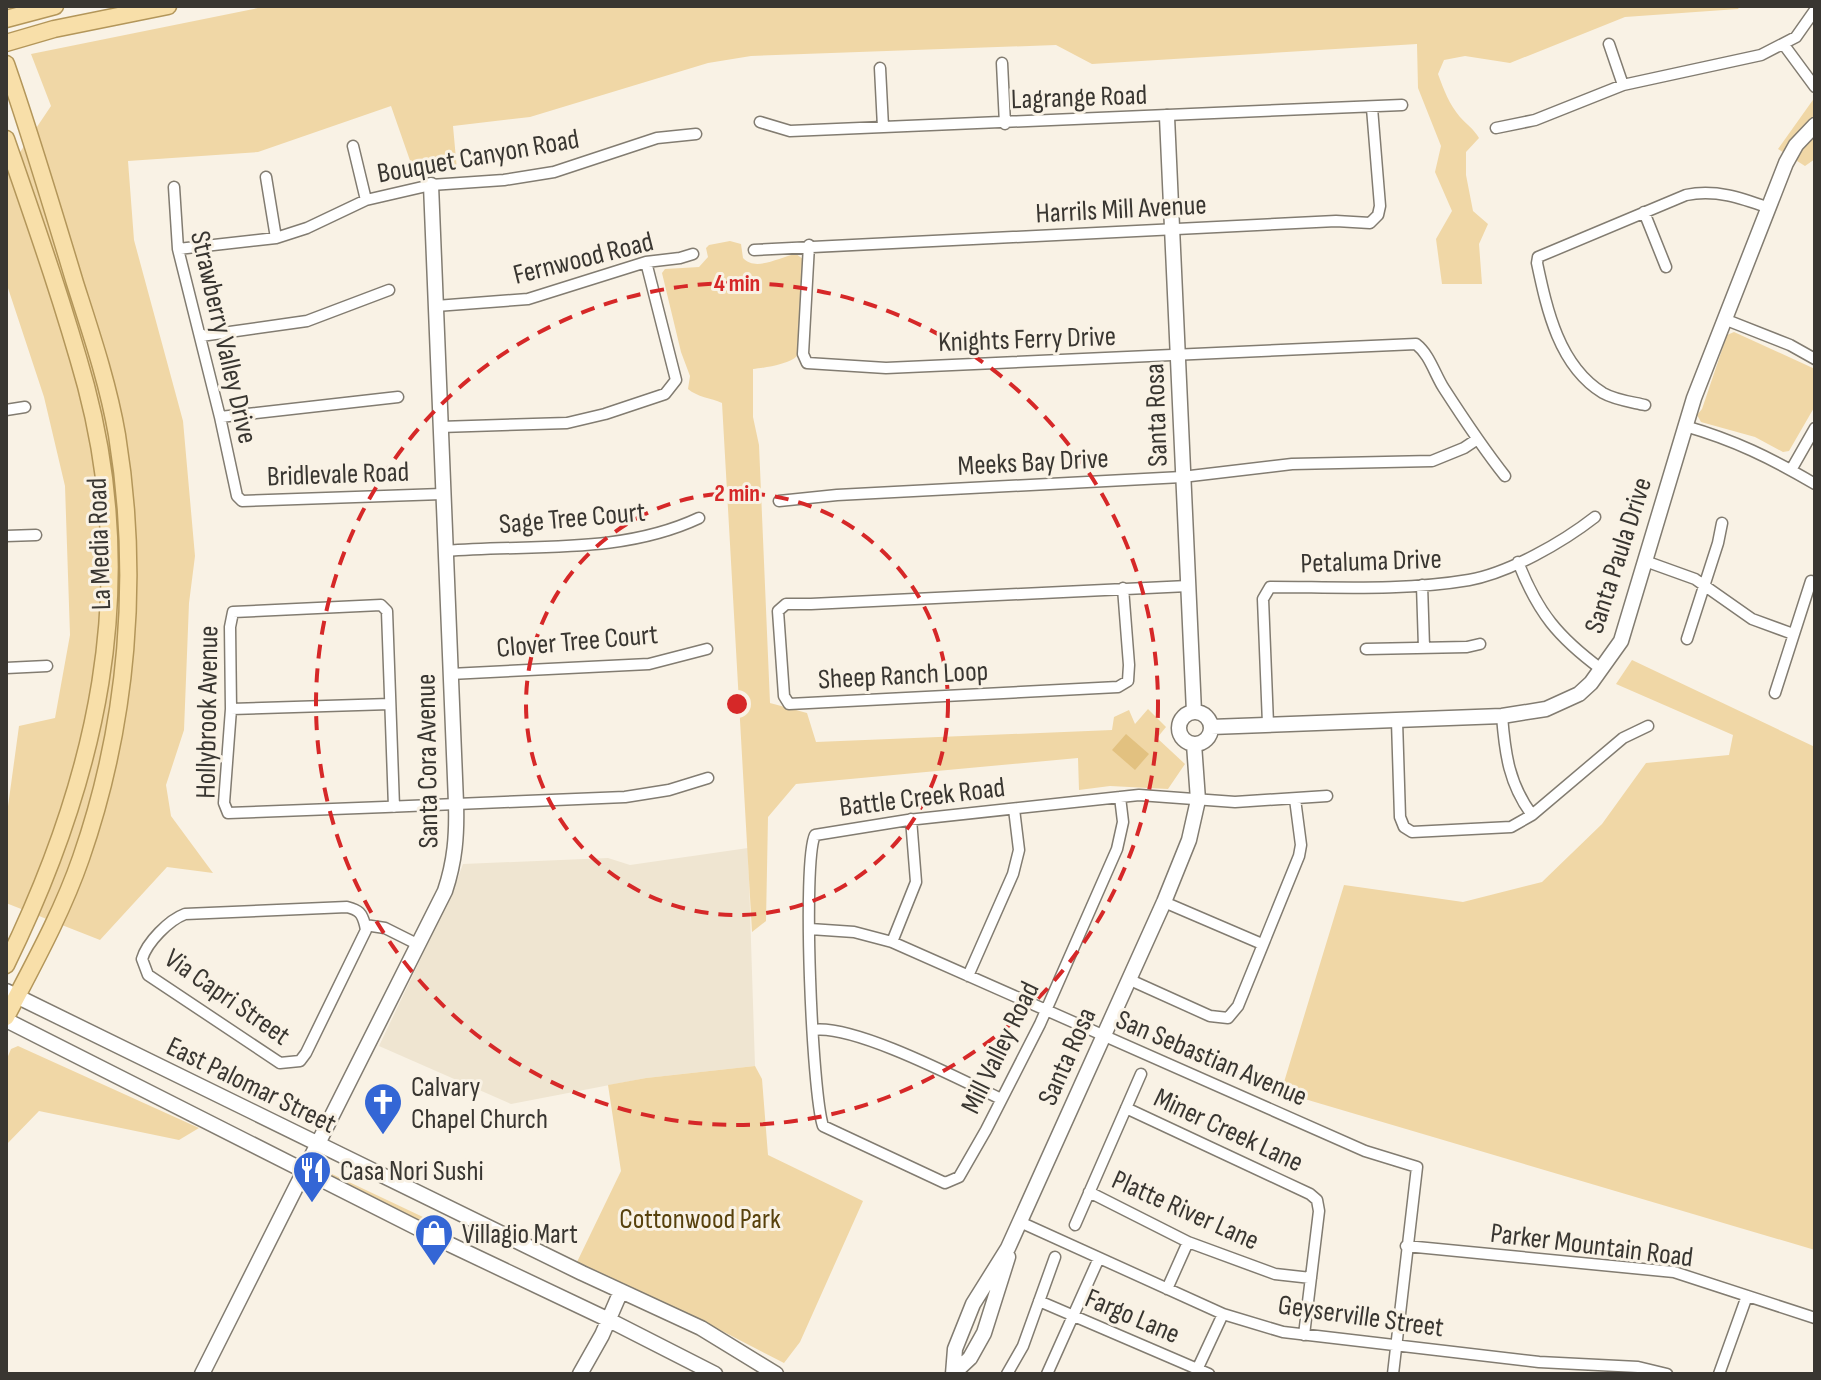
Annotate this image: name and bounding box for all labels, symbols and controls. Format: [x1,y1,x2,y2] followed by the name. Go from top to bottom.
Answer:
[1010,79,1148,116] street label: Lagrange Road
[375,122,582,190] street label: Bouquet Canyon Road
[1035,189,1207,230] street label: Harrils Mill Avenue
[510,225,657,292] street label: Fernwood Road
[183,228,264,447] street label: Strawberry Valley Drive
[714,269,760,298] text: 4 min
[938,320,1116,359] street label: Knights Ferry Drive
[1138,363,1175,467] street label: Santa Rosa
[957,442,1109,483] street label: Meeks Bay Drive
[266,456,410,493] street label: Bridlevale Road
[1578,473,1659,638] street label: Santa Paula Drive
[81,477,118,611] street label: La Media Road
[714,479,760,508] text: 2 min
[497,496,647,541] street label: Sage Tree Court
[1300,543,1442,580] street label: Petaluma Drive
[495,618,659,665] street label: Clover Tree Court
[189,625,226,799] street label: Hollybrook Avenue
[817,655,989,696] street label: Sheep Ranch Loop
[409,673,446,849] street label: Santa Cora Avenue
[723,690,751,718] centre of rings
[837,771,1007,824] street label: Battle Creek Road
[158,942,296,1052] street label: Via Capri Street
[954,976,1046,1119] street label: Mill Valley Road
[1031,1003,1103,1111] street label: Santa Rosa
[1111,1003,1312,1113] street label: San Sebastian Avenue
[161,1030,341,1141] street label: East Palomar Street
[411,1071,548,1136] place label: Calvary Chapel Church
[362,1081,404,1136] church icon: Calvary Chapel Church
[1149,1081,1308,1179] street label: Miner Creek Lane
[291,1149,333,1204] restaurant icon: Casa Nori Sushi
[340,1155,484,1188] place label: Casa Nori Sushi
[1107,1163,1264,1257] street label: Platte River Lane
[619,1203,781,1236] park label: Cottonwood Park
[413,1212,455,1267] shop icon: Villagio Mart
[1489,1217,1695,1274] street label: Parker Mountain Road
[462,1218,578,1251] place label: Villagio Mart
[1080,1282,1185,1351] street label: Fargo Lane
[1276,1289,1446,1344] street label: Geyserville Street

